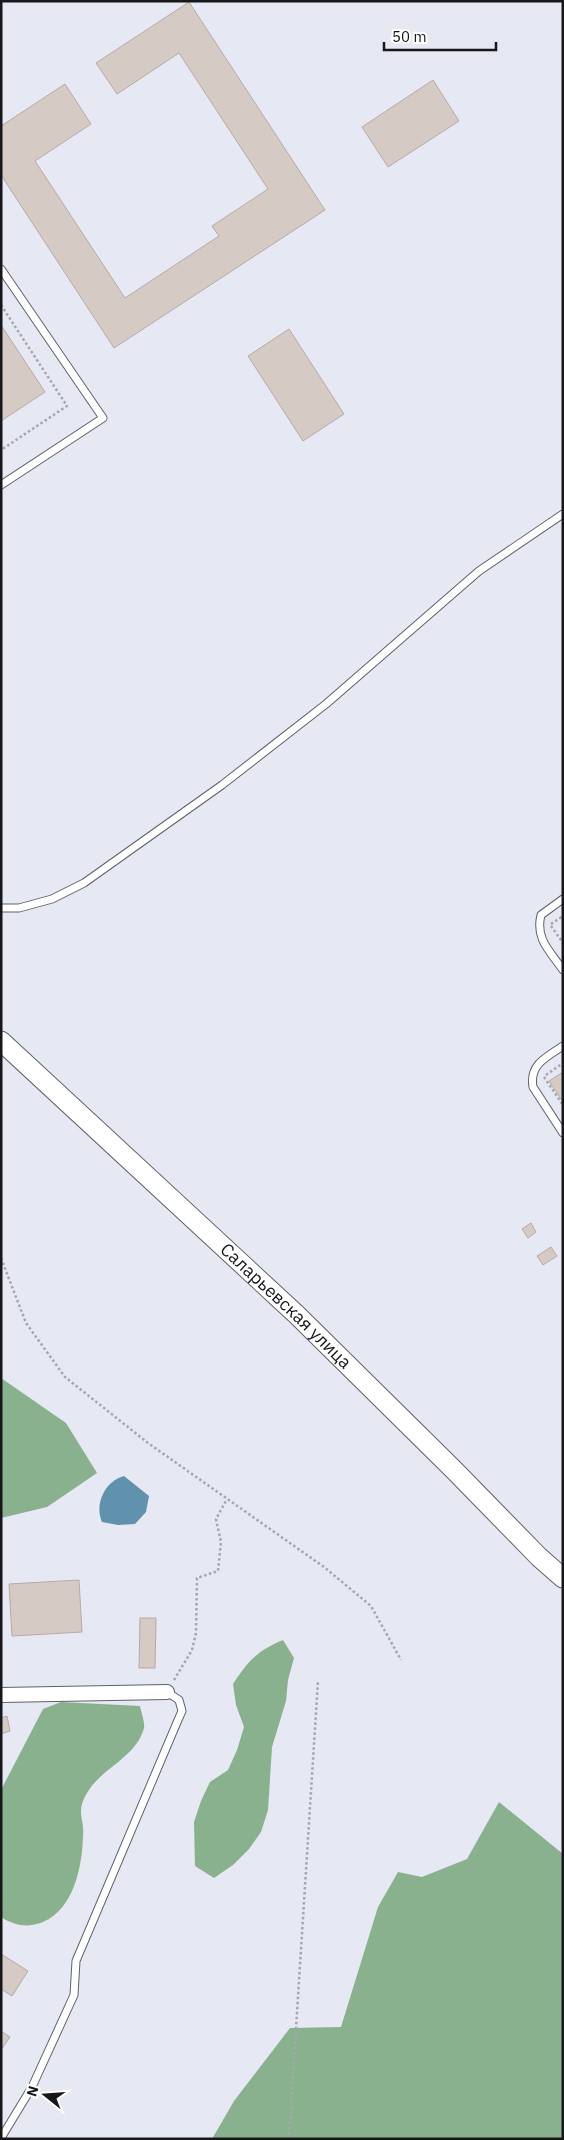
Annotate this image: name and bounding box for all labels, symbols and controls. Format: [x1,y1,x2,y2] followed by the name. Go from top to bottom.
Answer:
[384,20,496,52] scale bar
[392,27,427,46] text: 50 m
[216,1238,357,1374] street label: Саларьевская улица
[20,2070,70,2120] north arrow
[22,2084,43,2099] text: N

